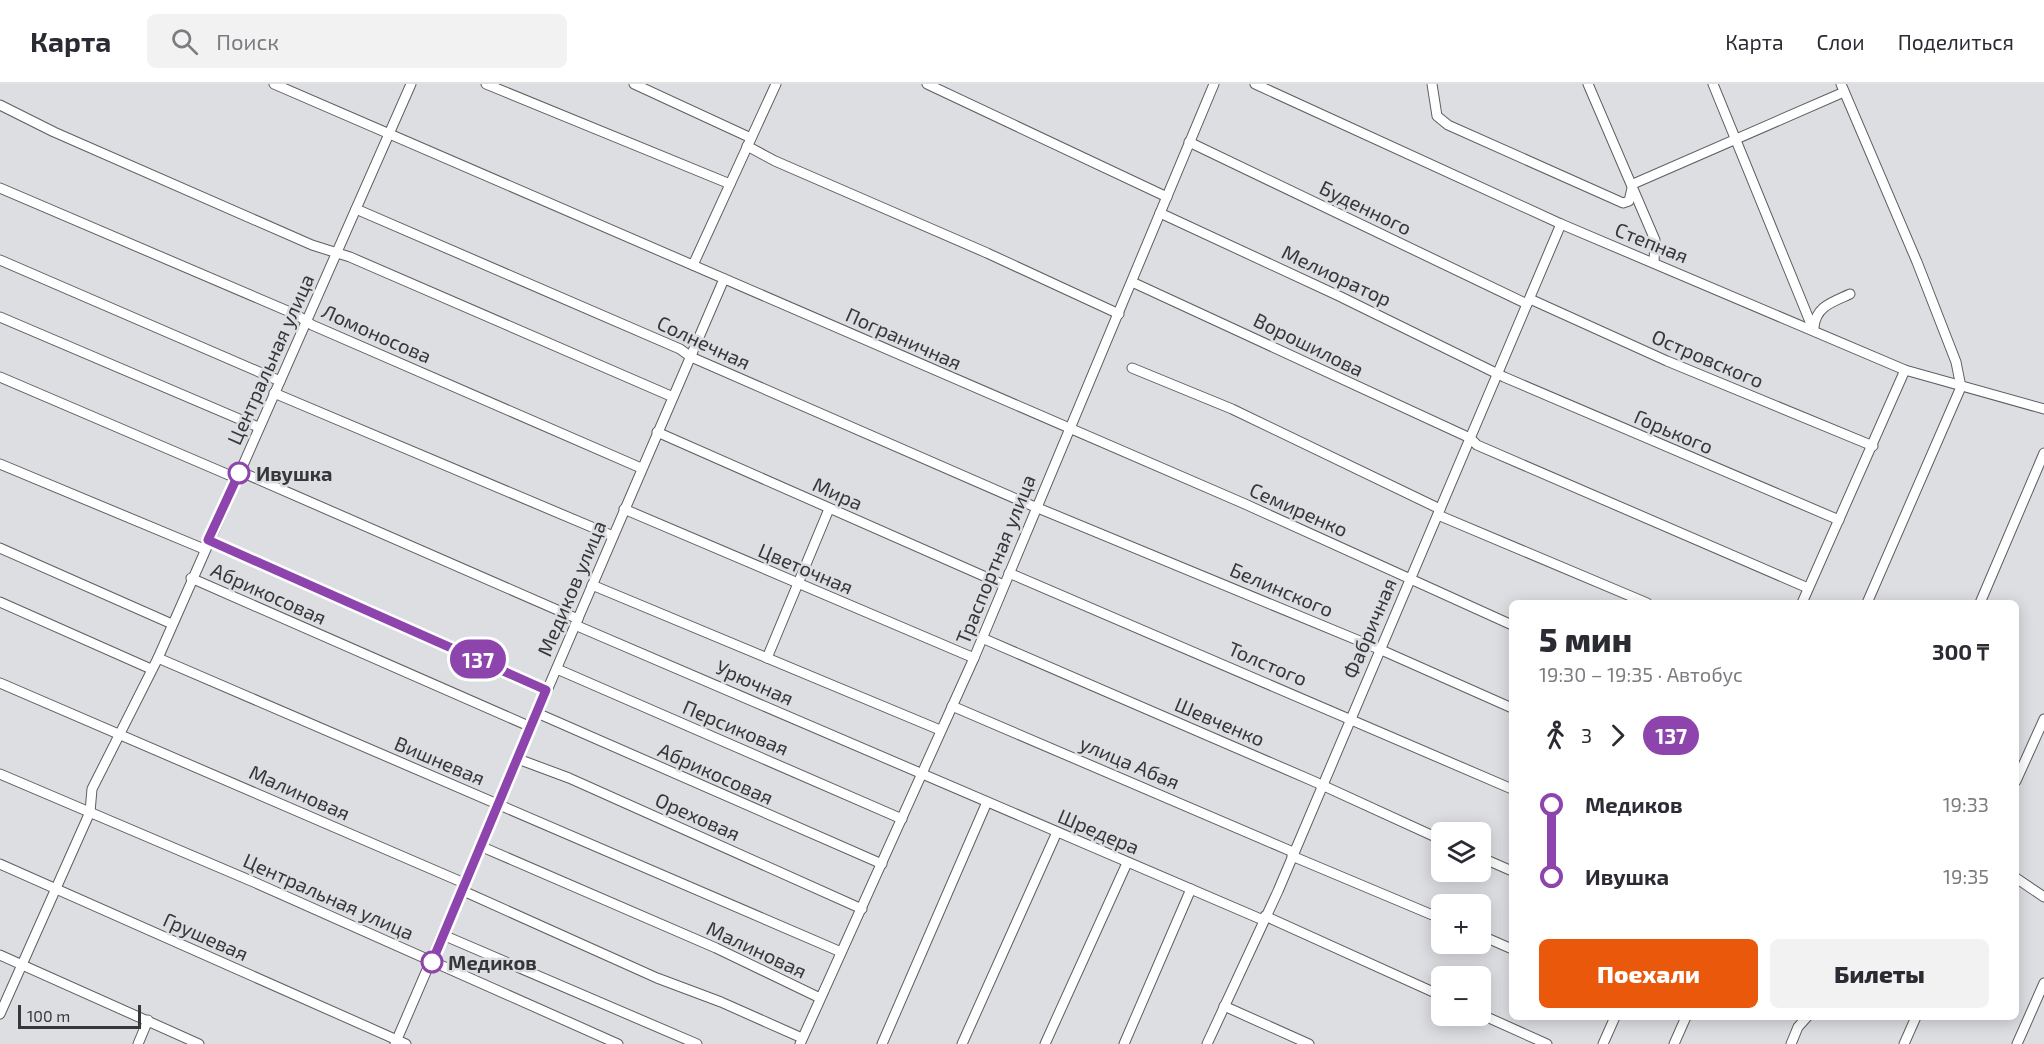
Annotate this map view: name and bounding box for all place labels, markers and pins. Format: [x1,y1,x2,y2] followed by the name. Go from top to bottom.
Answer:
[256,461,332,485] place label: Ивушка
[228,462,250,484] marker: Ивушка
[448,950,537,974] place label: Медиков
[421,951,443,973] marker: Медиков

